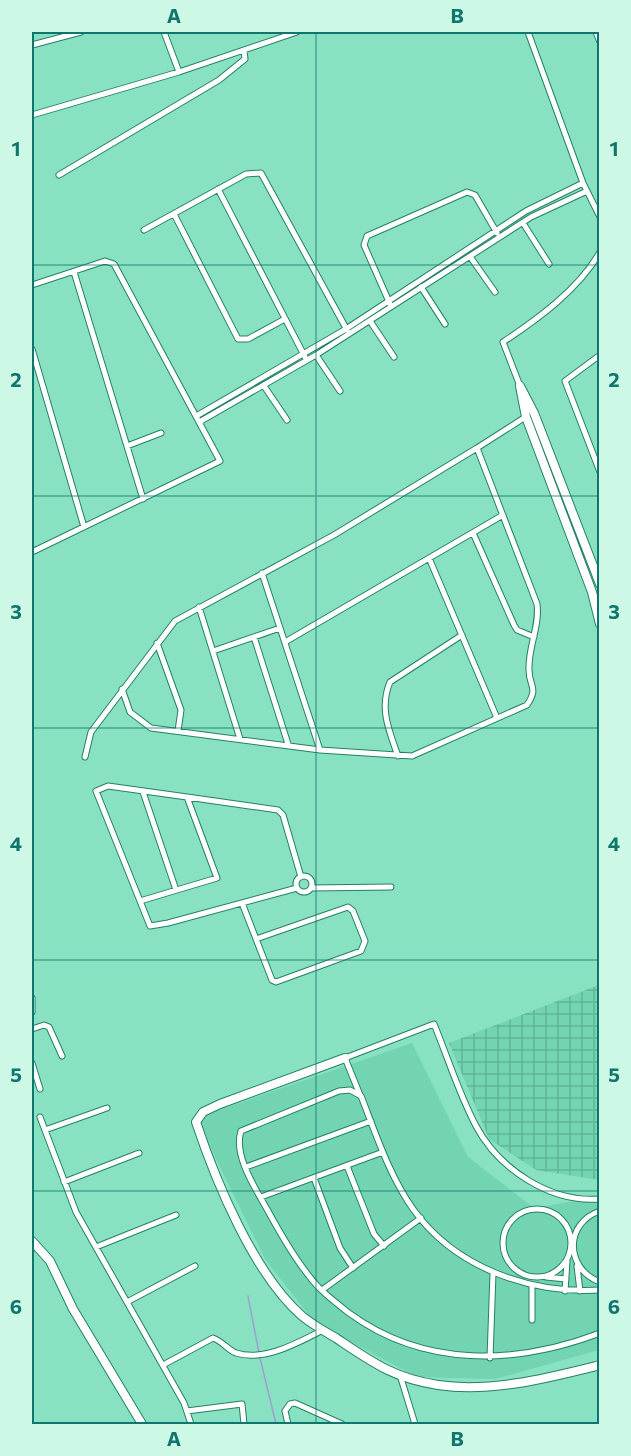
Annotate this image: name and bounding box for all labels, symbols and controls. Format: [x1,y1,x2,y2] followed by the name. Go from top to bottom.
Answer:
[167,3,181,27] text: A
[450,3,464,27] text: B
[11,136,21,160] text: 1
[609,136,619,160] text: 1
[10,367,22,391] text: 2
[608,367,620,391] text: 2
[10,599,22,623] text: 3
[608,599,620,623] text: 3
[10,831,22,855] text: 4
[608,831,620,855] text: 4
[10,1062,22,1086] text: 5
[608,1062,620,1086] text: 5
[10,1294,22,1318] text: 6
[608,1294,620,1318] text: 6
[167,1426,181,1450] text: A
[450,1426,464,1450] text: B

